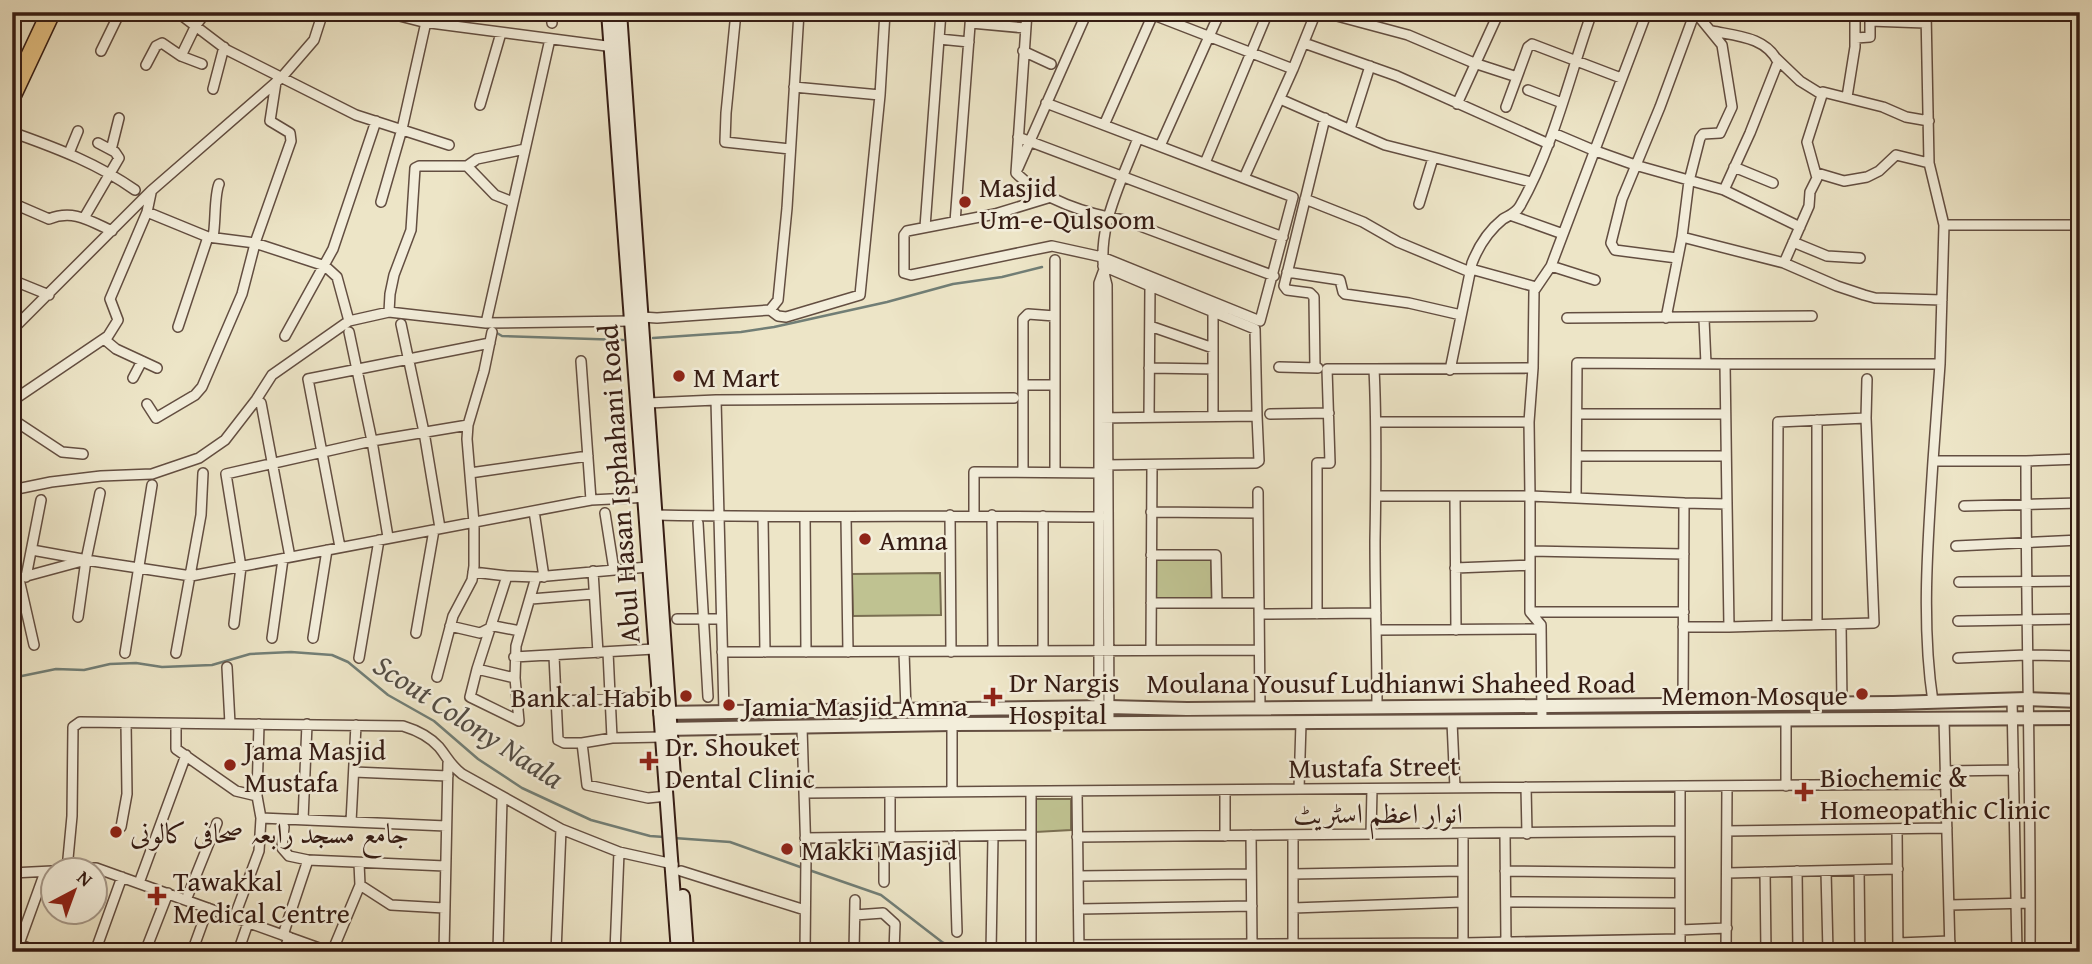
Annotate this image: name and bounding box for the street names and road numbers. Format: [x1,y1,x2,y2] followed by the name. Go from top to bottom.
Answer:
[586,323,650,645] street label: Abul Hasan Isphahani Road
[1146,662,1636,703] street label: Moulana Yousuf Ludhianwi Shaheed Road
[1288,744,1460,788] street label: Mustafa Street
[1293,792,1463,840] street label: انوار اعظم اسٹریٹ

